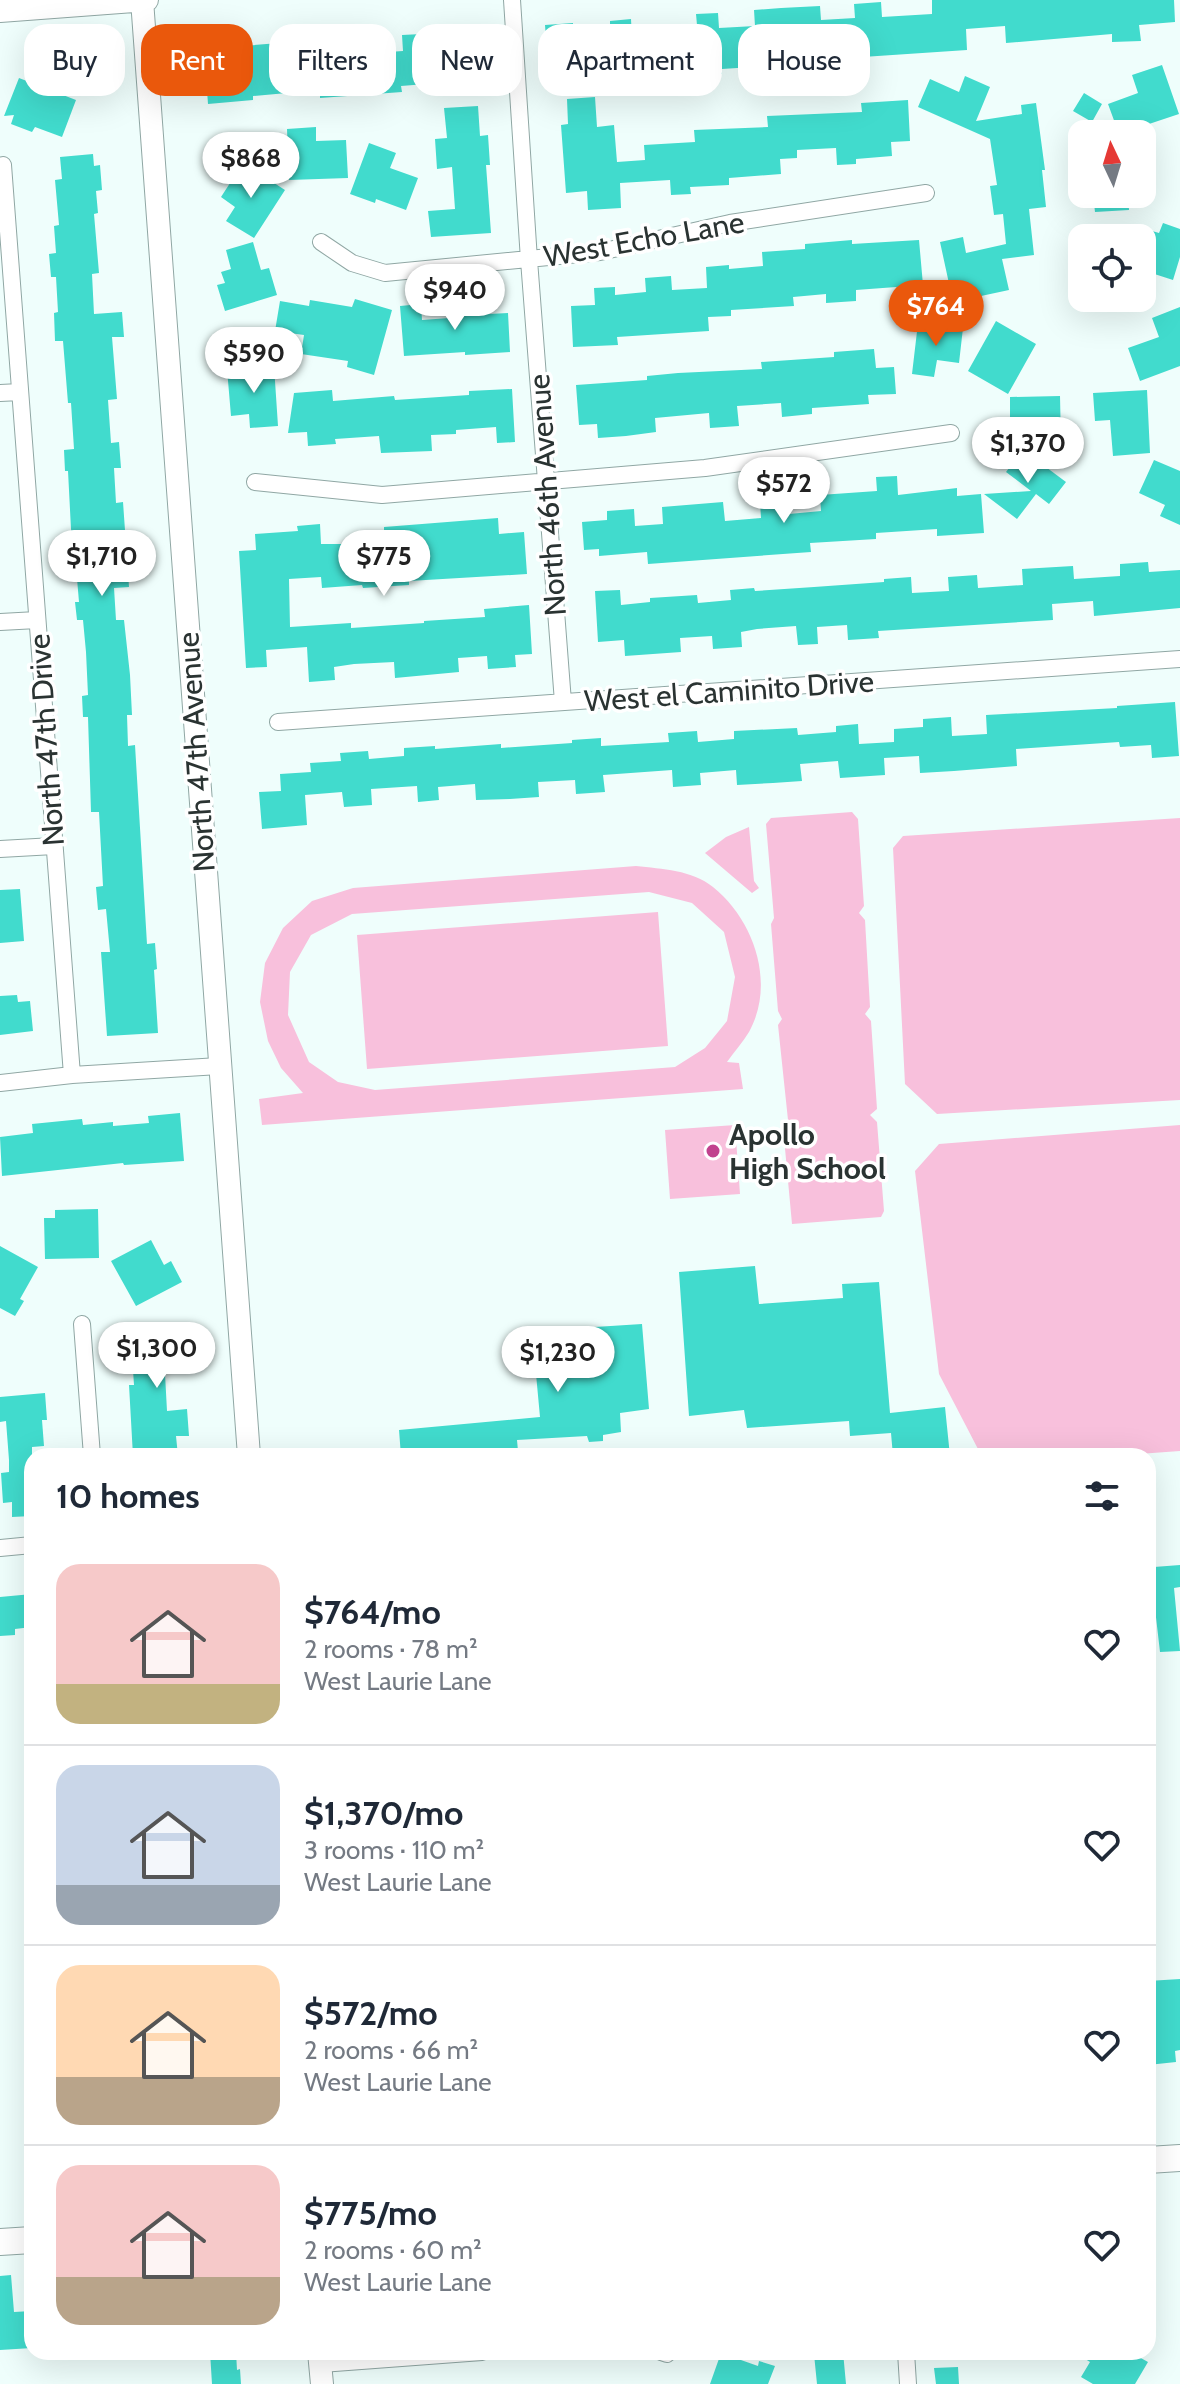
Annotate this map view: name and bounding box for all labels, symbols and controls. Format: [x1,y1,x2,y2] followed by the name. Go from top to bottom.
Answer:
[24,24,125,96] chip: Buy
[141,24,253,96] chip: Rent
[269,24,396,96] chip: Filters
[412,24,522,96] chip: New
[538,24,722,96] chip: Apartment
[738,24,870,96] chip: House
[1068,120,1156,208] north arrow
[1068,120,1156,312] map controls
[204,132,298,200] pin: $868
[220,142,282,174] text: $868
[541,203,747,275] street label: West Echo Lane
[1068,224,1156,312] button: locate
[408,264,502,332] pin: $940
[423,274,487,306] text: $940
[889,280,983,348] pin: $764
[907,290,965,322] text: $764
[207,327,301,395] pin: $590
[223,337,285,369] text: $590
[520,373,574,617] street label: North 46th Avenue
[963,417,1093,485] pin: $1,370
[990,427,1066,459] text: $1,370
[737,457,831,525] pin: $572
[756,467,812,499] text: $572
[37,530,167,598] pin: $1,710
[337,530,431,598] pin: $775
[66,540,138,572] text: $1,710
[356,540,412,572] text: $775
[169,631,223,873] street label: North 47th Avenue
[20,633,72,847] street label: North 47th Drive
[583,662,875,720] street label: West el Caminito Drive
[729,1116,886,1187] place label: Apollo High School
[704,1142,722,1160] marker: Apollo High School
[92,1322,222,1390] pin: $1,300
[493,1326,623,1394] pin: $1,230
[116,1332,198,1364] text: $1,300
[520,1336,596,1368] text: $1,230
[1080,1474,1124,1518] icon: filters
[56,1475,200,1517] text: 10 homes
[304,1591,441,1633] text: $764/mo
[120,1596,216,1692] icon: home
[1080,1622,1124,1666] icon: heart
[304,1633,478,1665] text: 2 rooms · 78 m²
[304,1665,492,1697] text: West Laurie Lane
[304,1792,463,1834] text: $1,370/mo
[120,1797,216,1893] icon: home
[1080,1823,1124,1867] icon: heart
[304,1834,484,1866] text: 3 rooms · 110 m²
[304,1866,492,1898] text: West Laurie Lane
[304,1992,438,2034] text: $572/mo
[120,1997,216,2093] icon: home
[1080,2023,1124,2067] icon: heart
[304,2034,478,2066] text: 2 rooms · 66 m²
[304,2066,492,2098] text: West Laurie Lane
[304,2192,437,2234] text: $775/mo
[120,2197,216,2293] icon: home
[1080,2223,1124,2267] icon: heart
[304,2234,482,2266] text: 2 rooms · 60 m²
[304,2266,492,2298] text: West Laurie Lane

